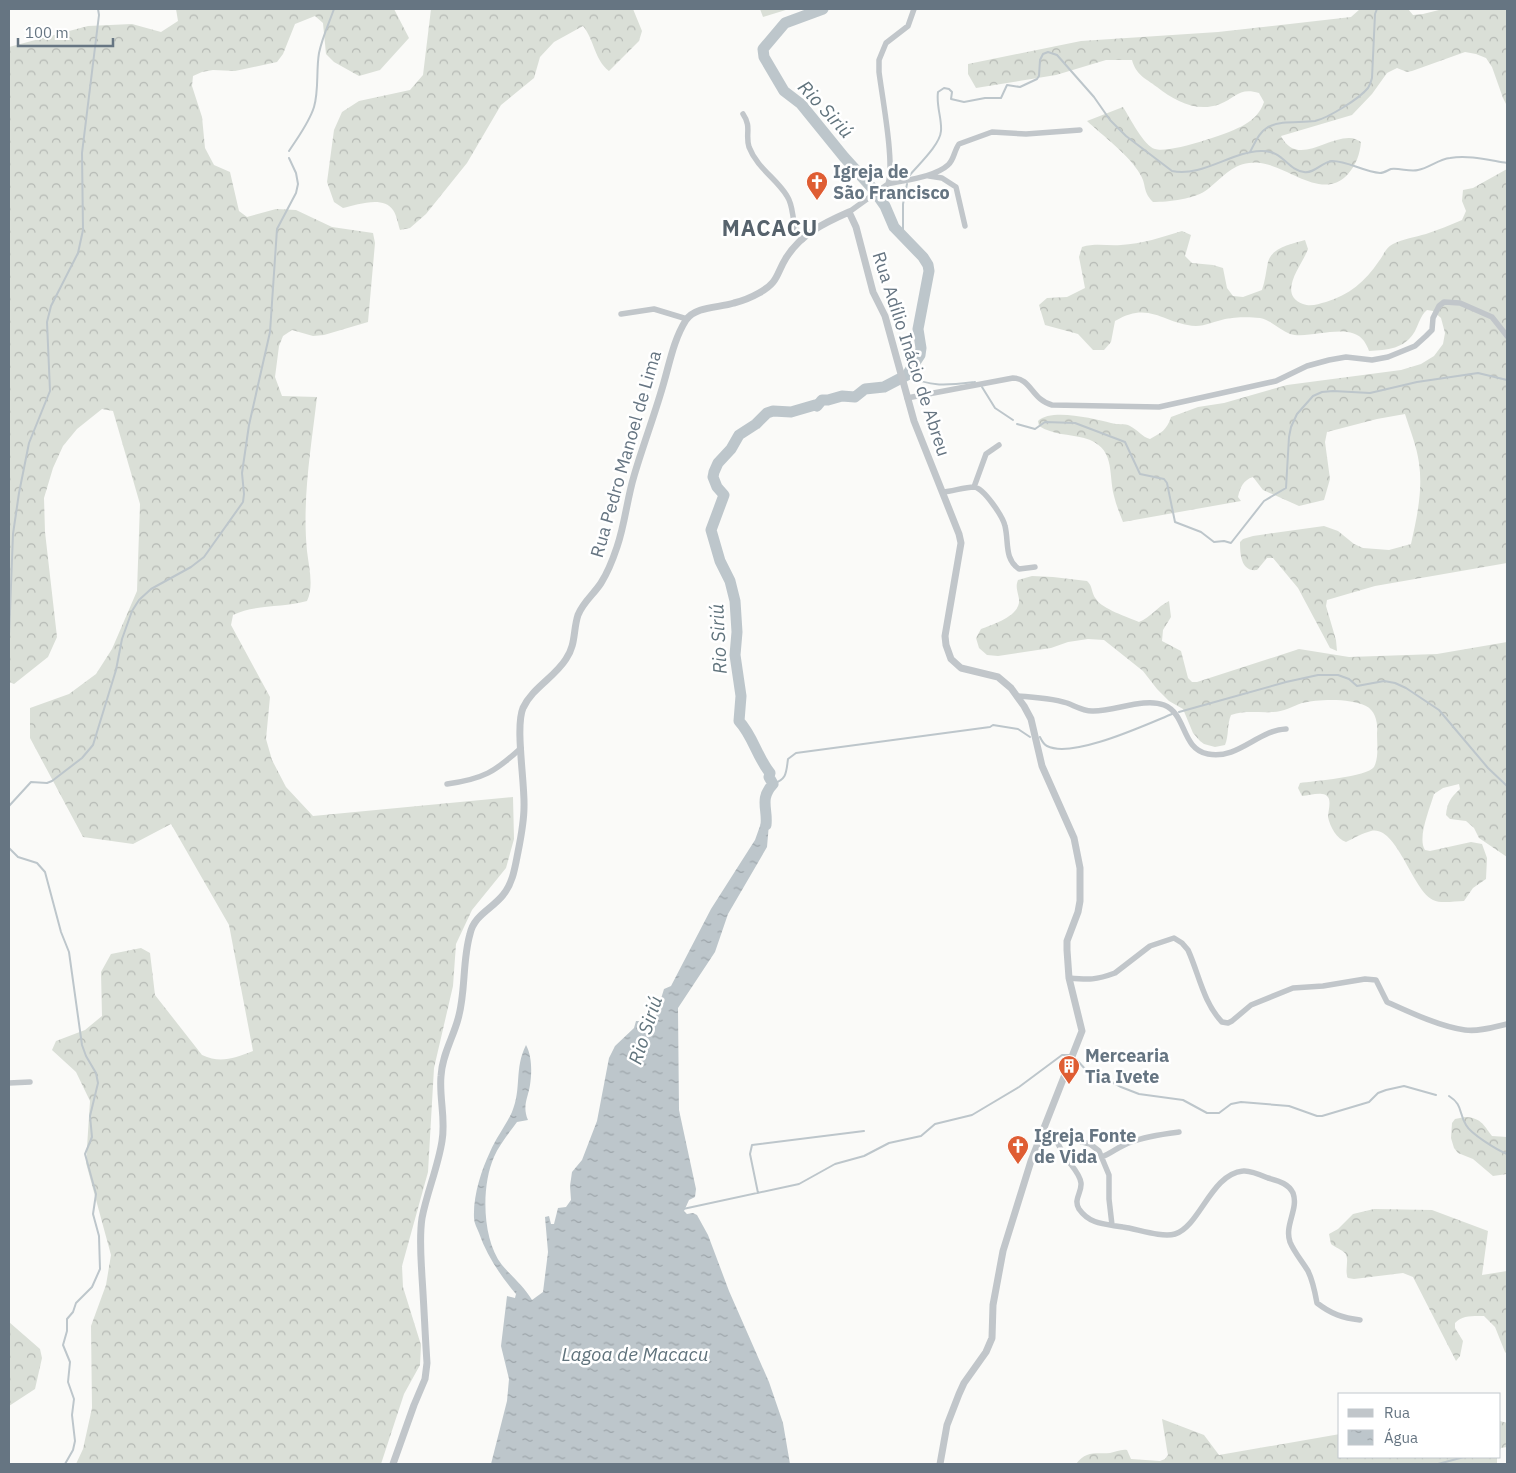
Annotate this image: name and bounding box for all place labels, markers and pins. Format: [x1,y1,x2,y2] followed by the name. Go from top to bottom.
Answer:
[833,160,950,204] place label: Igreja de São Francisco
[805,170,829,201] church icon: Igreja de São Francisco
[1085,1044,1169,1088] place label: Mercearia Tia Ivete
[1057,1054,1081,1085] building icon: Mercearia Tia Ivete
[1034,1124,1136,1168] place label: Igreja Fonte de Vida
[1006,1134,1030,1165] church icon: Igreja Fonte de Vida

